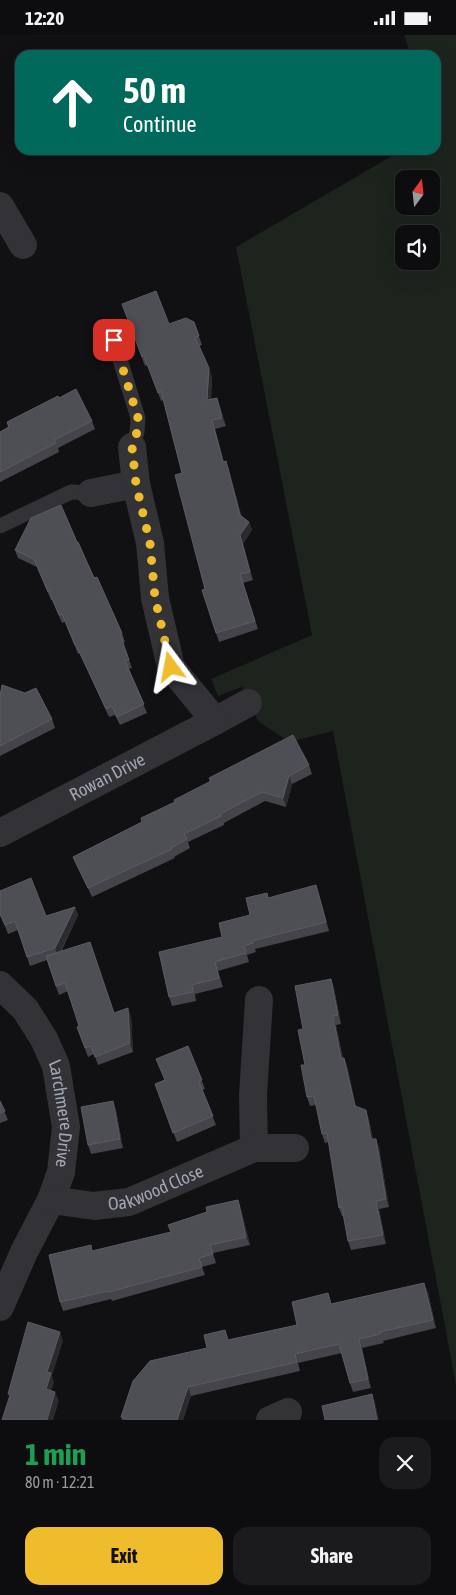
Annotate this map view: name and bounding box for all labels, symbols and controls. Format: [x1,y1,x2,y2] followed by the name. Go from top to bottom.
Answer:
[25,7,64,29] text: 12:20
[40,70,105,135] icon: ahead
[123,70,186,110] text: 50 m
[123,111,197,137] text: Continue
[395,170,440,215] north arrow
[395,170,440,270] map controls
[395,225,440,270] button: sound
[93,319,135,361] pin
[100,326,128,354] icon: arrive
[144,640,196,692] position arrow
[66,748,148,805] street label: Rowan Drive
[45,1056,77,1169] street label: Larchmere Drive
[107,1160,206,1214] street label: Oakwood Close
[25,1437,86,1471] text: 1 min
[379,1437,431,1489] button: close
[25,1473,95,1491] text: 80 m · 12:21
[25,1527,223,1585] button: Exit
[233,1527,431,1585] button: Share

